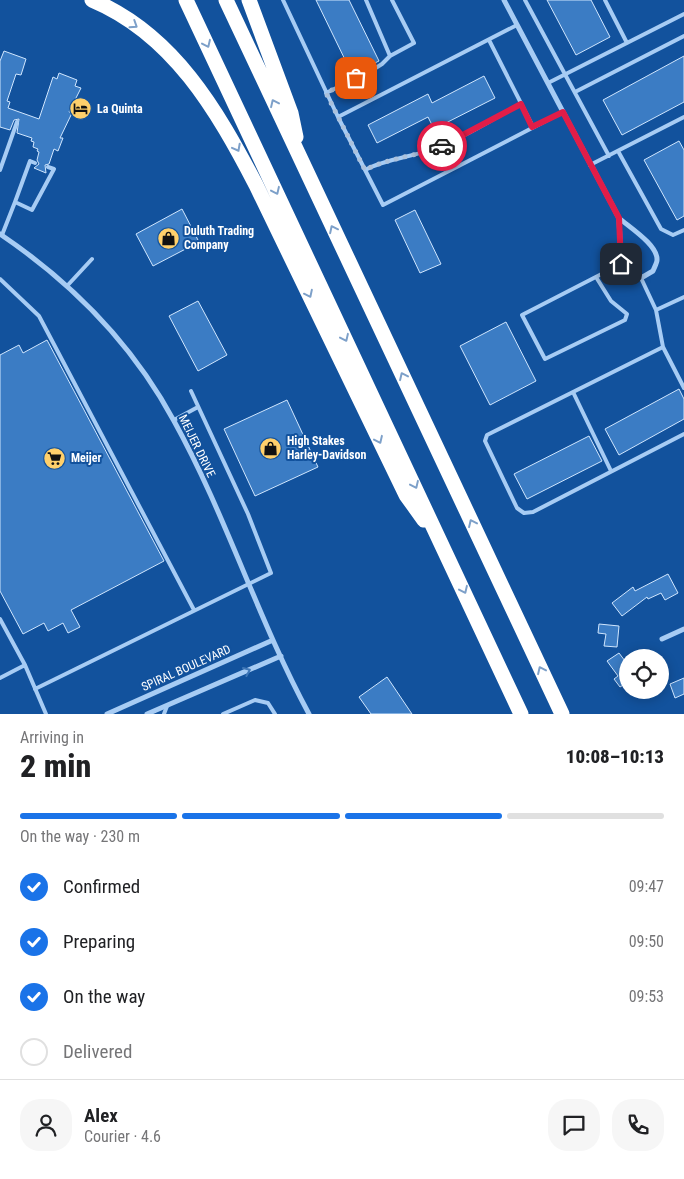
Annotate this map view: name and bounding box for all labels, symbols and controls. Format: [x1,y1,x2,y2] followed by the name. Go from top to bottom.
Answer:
[129,18,138,28] one-way arrow
[201,39,211,48] one-way arrow
[335,57,377,99] pin
[342,64,370,92] icon: bag
[69,97,93,121] hotel icon: La Quinta
[270,99,280,108] one-way arrow
[97,102,143,116] place label: La Quinta
[417,121,467,171] courier
[428,132,456,160] icon: car
[231,143,241,152] one-way arrow
[270,186,280,195] one-way arrow
[184,224,254,252] place label: Duluth Trading Company
[329,225,340,234] one-way arrow
[156,226,180,250] shop icon: Duluth Trading Company
[600,243,642,285] pin
[607,250,635,278] icon: home
[303,289,313,298] one-way arrow
[339,333,350,342] one-way arrow
[399,372,409,381] one-way arrow
[176,412,218,480] street label: MEIJER DRIVE
[287,434,366,462] place label: High Stakes Harley-Davidson
[373,435,384,444] one-way arrow
[259,436,283,460] shop icon: High Stakes Harley-Davidson
[43,446,67,470] supermarket icon: Meijer
[71,451,102,465] place label: Meijer
[408,480,419,489] one-way arrow
[468,519,478,528] one-way arrow
[457,585,468,594] one-way arrow
[139,642,233,694] street label: SPIRAL BOULEVARD
[619,649,669,699] map controls
[619,649,669,699] button: locate
[537,666,548,675] one-way arrow
[242,667,251,677] one-way arrow
[20,728,84,747] text: Arriving in
[566,745,664,768] text: 10:08–10:13
[20,747,91,785] text: 2 min
[20,827,140,846] text: On the way · 230 m
[20,873,48,901] icon: check
[63,875,140,898] text: Confirmed
[629,877,664,896] text: 09:47
[20,928,48,956] icon: check
[63,930,135,953] text: Preparing
[629,932,664,951] text: 09:50
[20,983,48,1011] icon: check
[63,985,145,1008] text: On the way
[629,987,664,1006] text: 09:53
[63,1040,132,1063] text: Delivered
[20,1099,72,1151] button: person
[548,1099,600,1151] button: chat
[612,1099,664,1151] button: phone
[84,1104,118,1127] text: Alex
[84,1127,161,1146] text: Courier · 4.6

